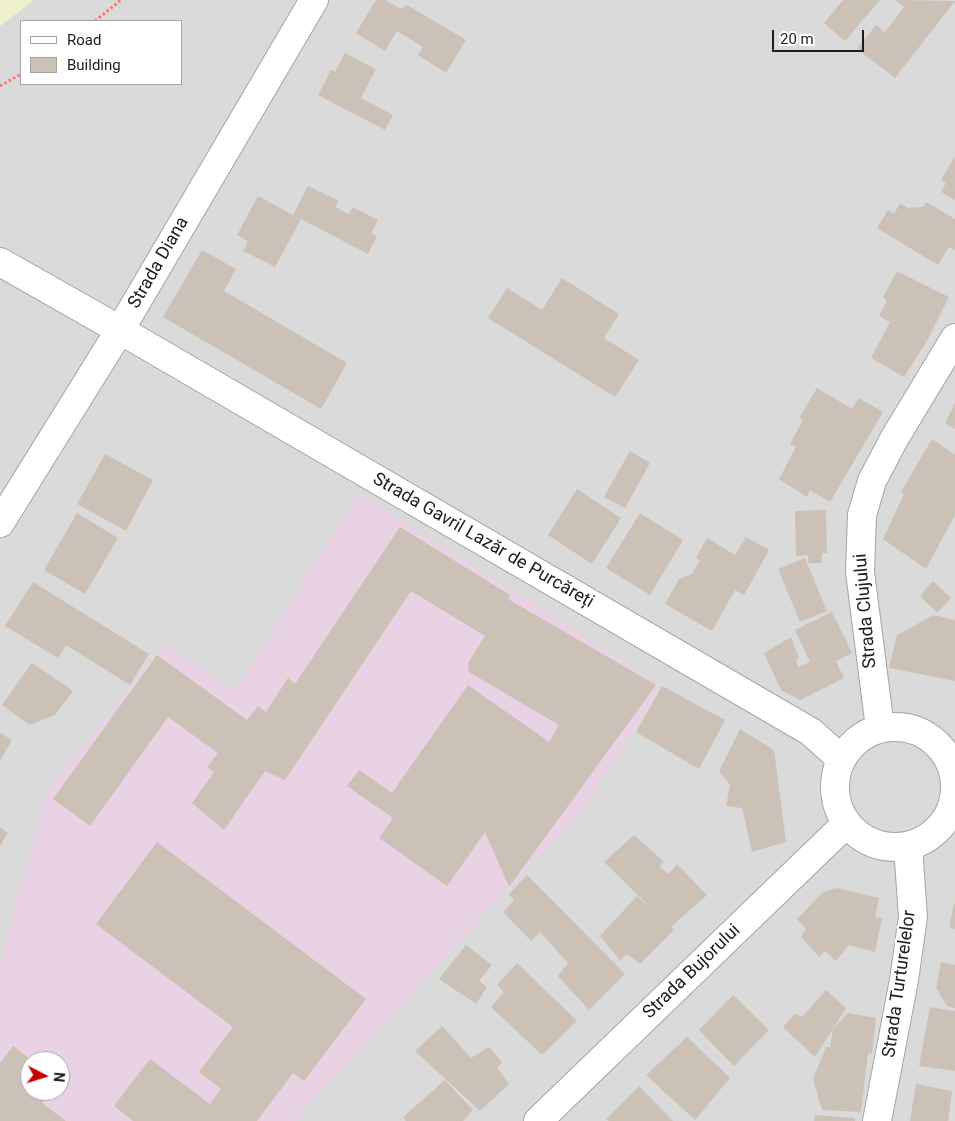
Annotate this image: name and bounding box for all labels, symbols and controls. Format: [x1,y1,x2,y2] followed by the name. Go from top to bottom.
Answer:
[20,20,182,85] legend
[775,20,868,52] scale bar
[780,30,814,48] text: 20 m
[67,31,101,49] text: Road
[67,56,121,74] text: Building
[124,213,194,313] street label: Strada Diana
[369,469,597,613] street label: Strada Gavril Lazăr de Purcăreți
[850,553,882,669] street label: Strada Clujului
[879,909,921,1059] street label: Strada Turturelelor
[639,920,745,1024] street label: Strada Bujorului
[20,1051,70,1101] north arrow
[51,1072,67,1083] text: N

